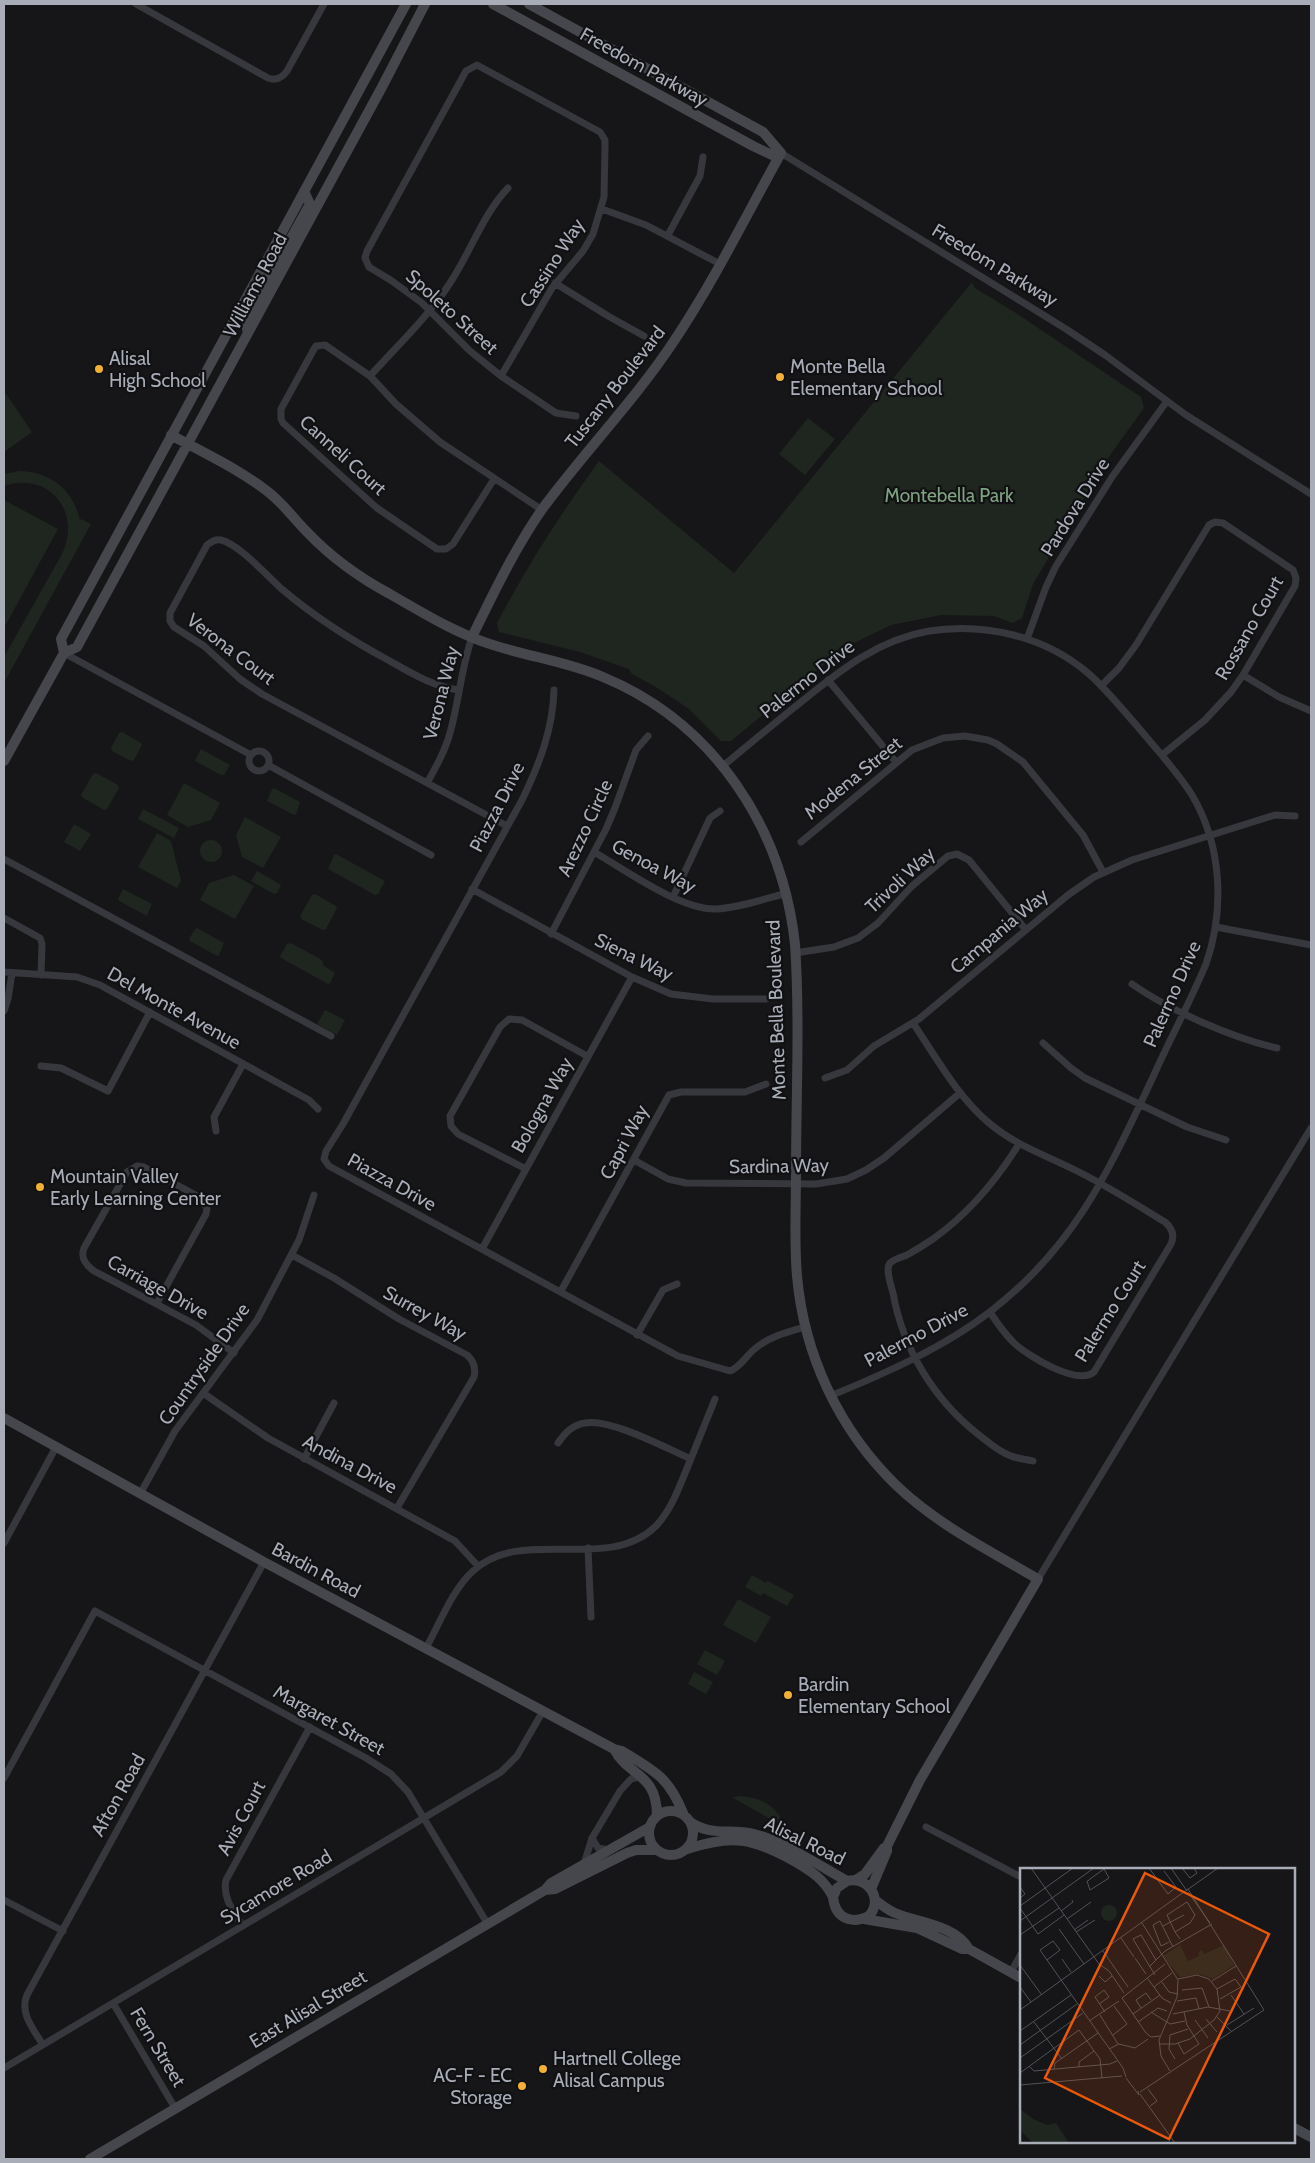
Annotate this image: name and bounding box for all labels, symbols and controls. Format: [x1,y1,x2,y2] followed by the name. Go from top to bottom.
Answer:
[576,22,712,112] street label: Freedom Parkway
[515,214,589,312] street label: Cassino Way
[928,218,1062,312] street label: Freedom Parkway
[218,229,292,341] street label: Williams Road
[401,265,503,360] street label: Spoleto Street
[560,321,670,453] street label: Tuscany Boulevard
[109,347,206,392] place label: Alisal High School
[790,355,943,400] place label: Monte Bella Elementary School
[93,363,105,375] marker: Alisal High School
[774,371,786,383] marker: Monte Bella Elementary School
[295,410,392,500] street label: Canneli Court
[1036,453,1114,560] street label: Pardova Drive
[884,484,1014,507] park label: Montebella Park
[1210,572,1288,684] street label: Rossano Court
[182,608,280,690] street label: Verona Court
[755,635,859,723] street label: Palermo Drive
[418,643,464,742] street label: Verona Way
[800,731,907,824] street label: Modena Street
[465,758,530,856] street label: Piazza Drive
[553,776,618,880] street label: Arezzo Circle
[608,834,701,898] street label: Genoa Way
[861,842,940,918] street label: Trivoli Way
[945,883,1053,979] street label: Campania Way
[761,919,791,1101] street label: Monte Bella Boulevard
[591,928,677,986] street label: Siena Way
[1138,937,1206,1051] street label: Palermo Drive
[103,962,245,1054] street label: Del Monte Avenue
[506,1053,578,1157] street label: Bologna Way
[595,1100,653,1183] street label: Capri Way
[344,1148,441,1216] street label: Piazza Drive
[729,1154,830,1178] street label: Sardina Way
[50,1165,221,1210] place label: Mountain Valley Early Learning Center
[34,1181,46,1193] marker: Mountain Valley Early Learning Center
[103,1250,213,1324] street label: Carriage Drive
[1070,1255,1151,1366] street label: Palermo Court
[379,1281,471,1345] street label: Surrey Way
[153,1298,255,1429] street label: Countryside Drive
[860,1298,972,1372] street label: Palermo Drive
[299,1430,401,1499] street label: Andina Drive
[268,1537,364,1603] street label: Bardin Road
[798,1673,951,1718] place label: Bardin Elementary School
[269,1680,389,1760] street label: Margaret Street
[782,1689,794,1701] marker: Bardin Elementary School
[86,1750,150,1840] street label: Afton Road
[212,1776,270,1859] street label: Avis Court
[761,1812,849,1870] street label: Alisal Road
[216,1845,336,1929] street label: Sycamore Road
[1020,1868,1295,2143] inset map
[245,1965,371,2053] street label: East Alisal Street
[125,2003,191,2091] street label: Fern Street
[553,2047,681,2092] place label: Hartnell College Alisal Campus
[537,2063,549,2075] marker: Hartnell College Alisal Campus
[433,2064,512,2109] place label: AC-F - EC Storage
[516,2080,528,2092] marker: AC-F - EC Storage

